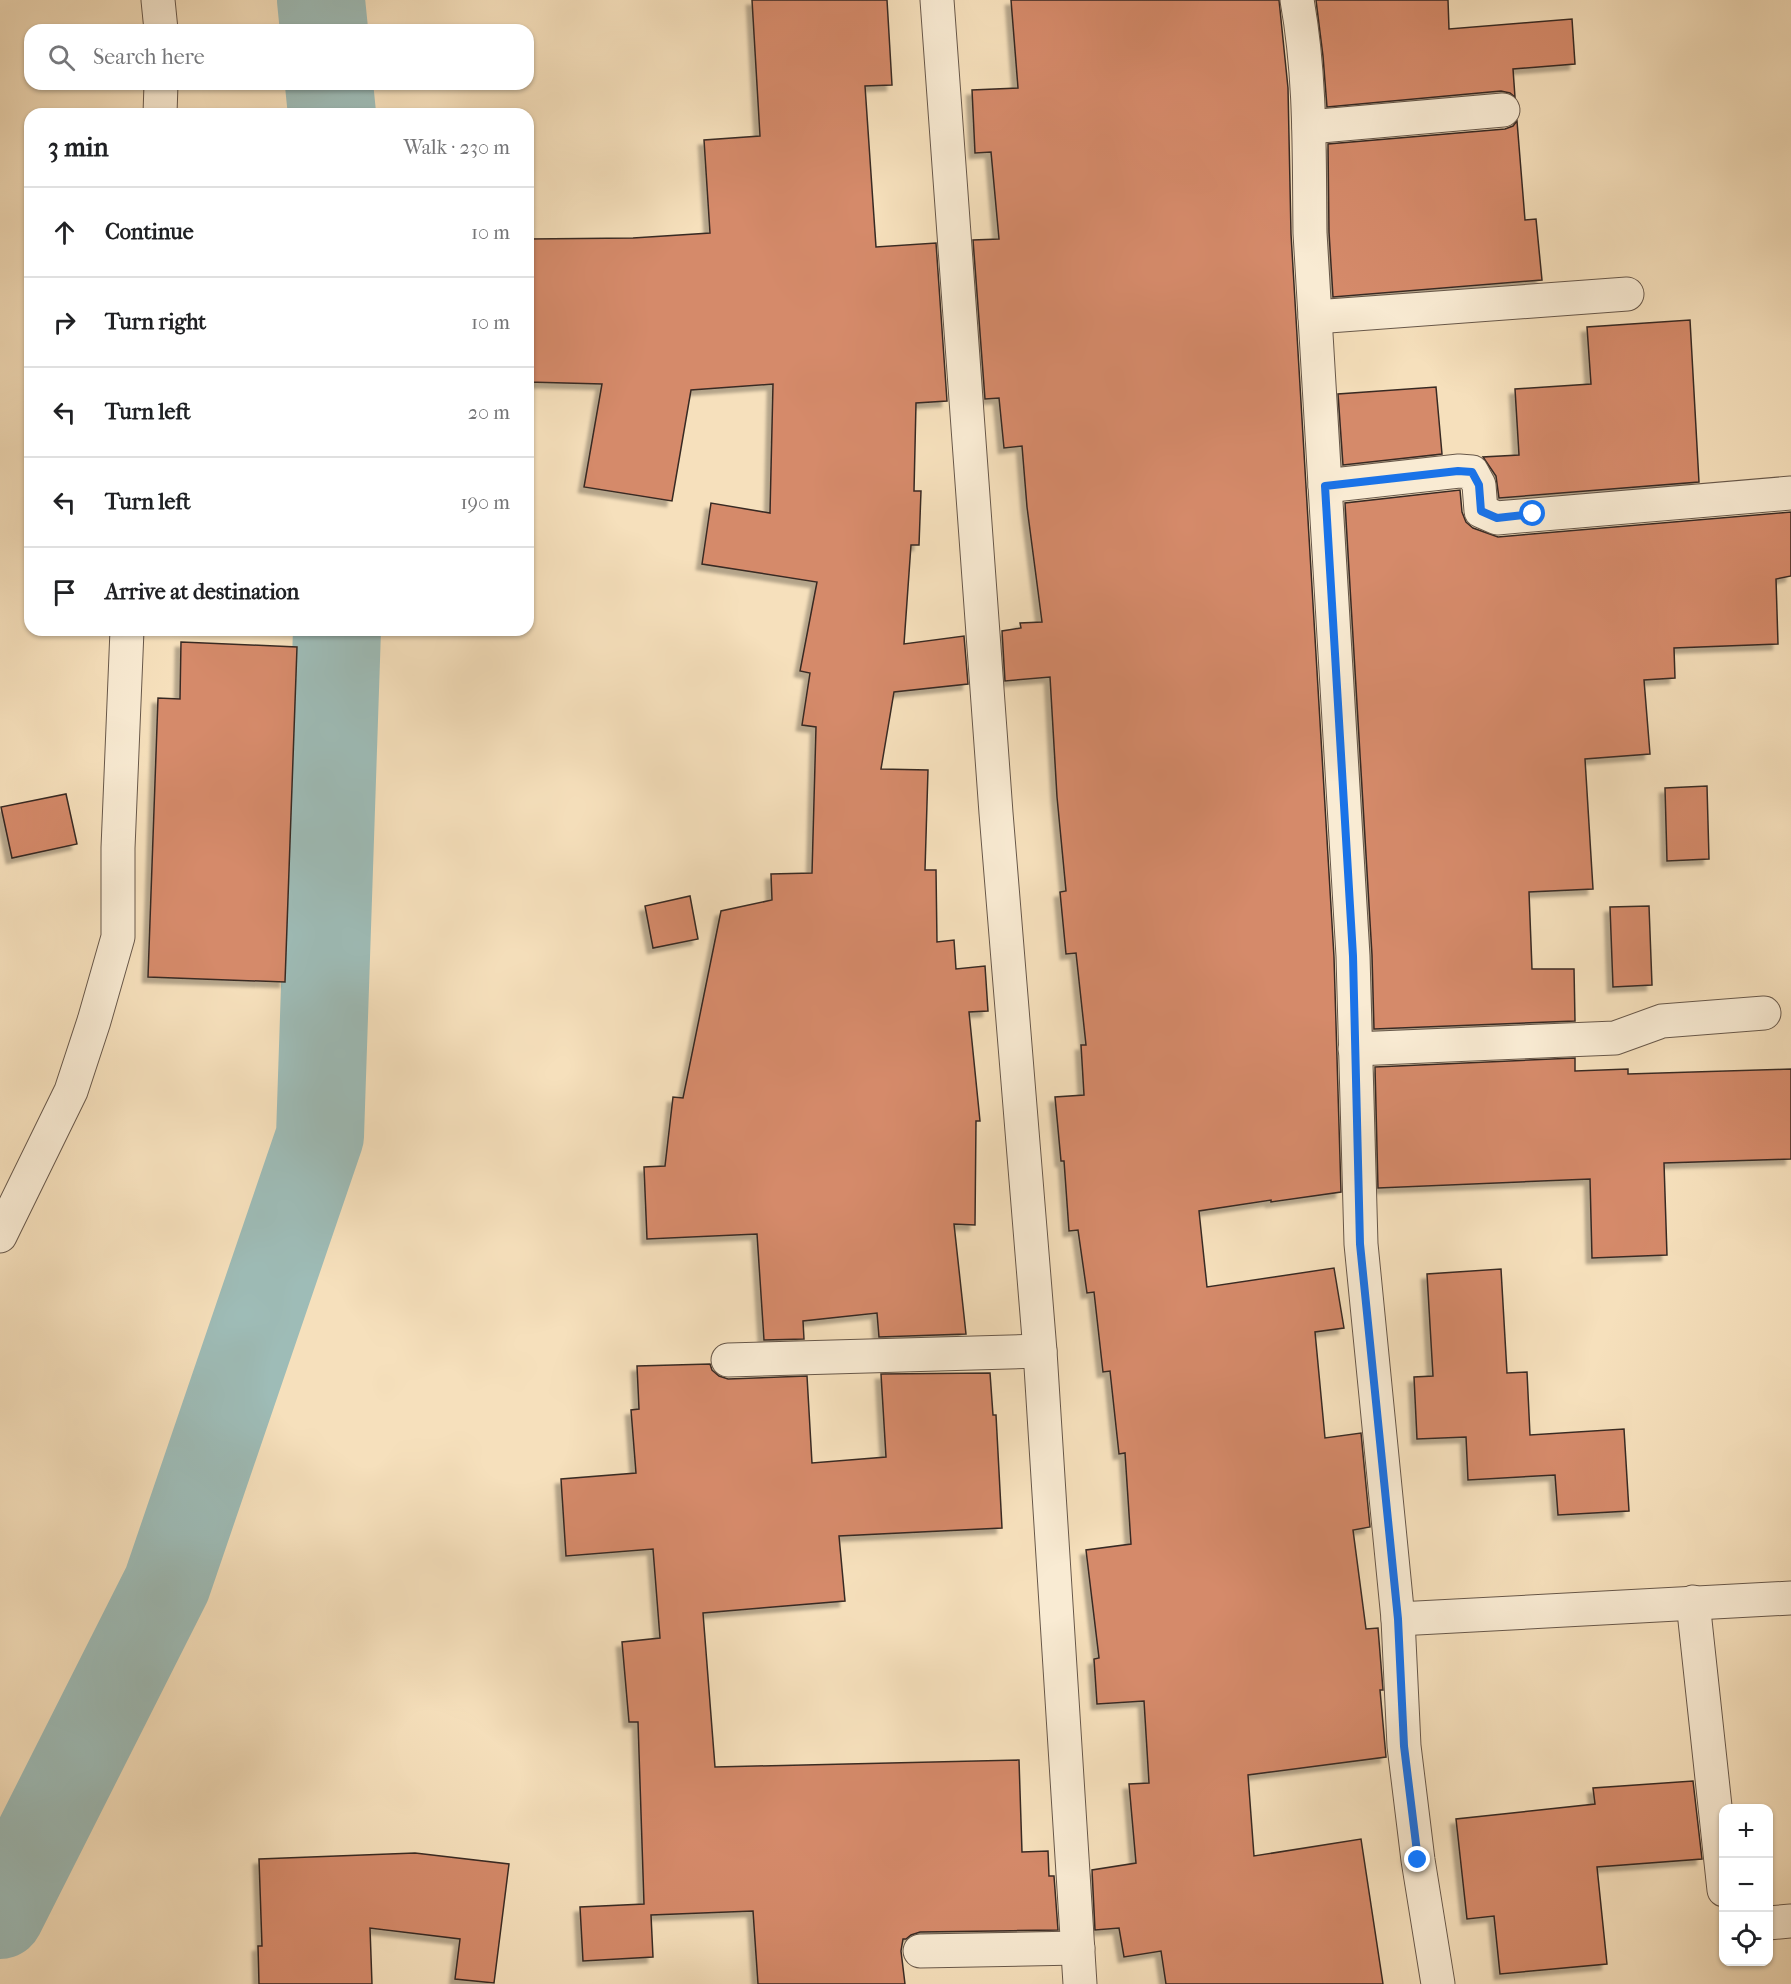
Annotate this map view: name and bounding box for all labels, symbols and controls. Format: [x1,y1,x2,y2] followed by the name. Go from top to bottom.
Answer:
[24,24,534,90] search box
[45,41,78,74] icon: search
[93,44,205,70] text: Search here
[48,132,109,163] text: 3 min
[404,136,510,159] text: Walk · 230 m
[48,216,81,249] icon: ahead
[105,219,194,245] text: Continue
[471,221,510,244] text: 10 m
[48,306,81,339] icon: right
[105,309,206,335] text: Turn right
[471,311,510,334] text: 10 m
[48,396,81,429] icon: left
[105,399,191,425] text: Turn left
[468,401,510,424] text: 20 m
[48,486,81,519] icon: left
[105,489,191,515] text: Turn left
[460,491,510,514] text: 190 m
[1519,500,1545,526] route start
[48,576,81,609] icon: arrive
[105,579,299,605] text: Arrive at destination
[1719,1804,1773,1966] map controls
[1719,1804,1773,1858] button: +
[1404,1846,1430,1872] route end
[1719,1858,1773,1912] button: −
[1719,1912,1773,1966] button: locate

